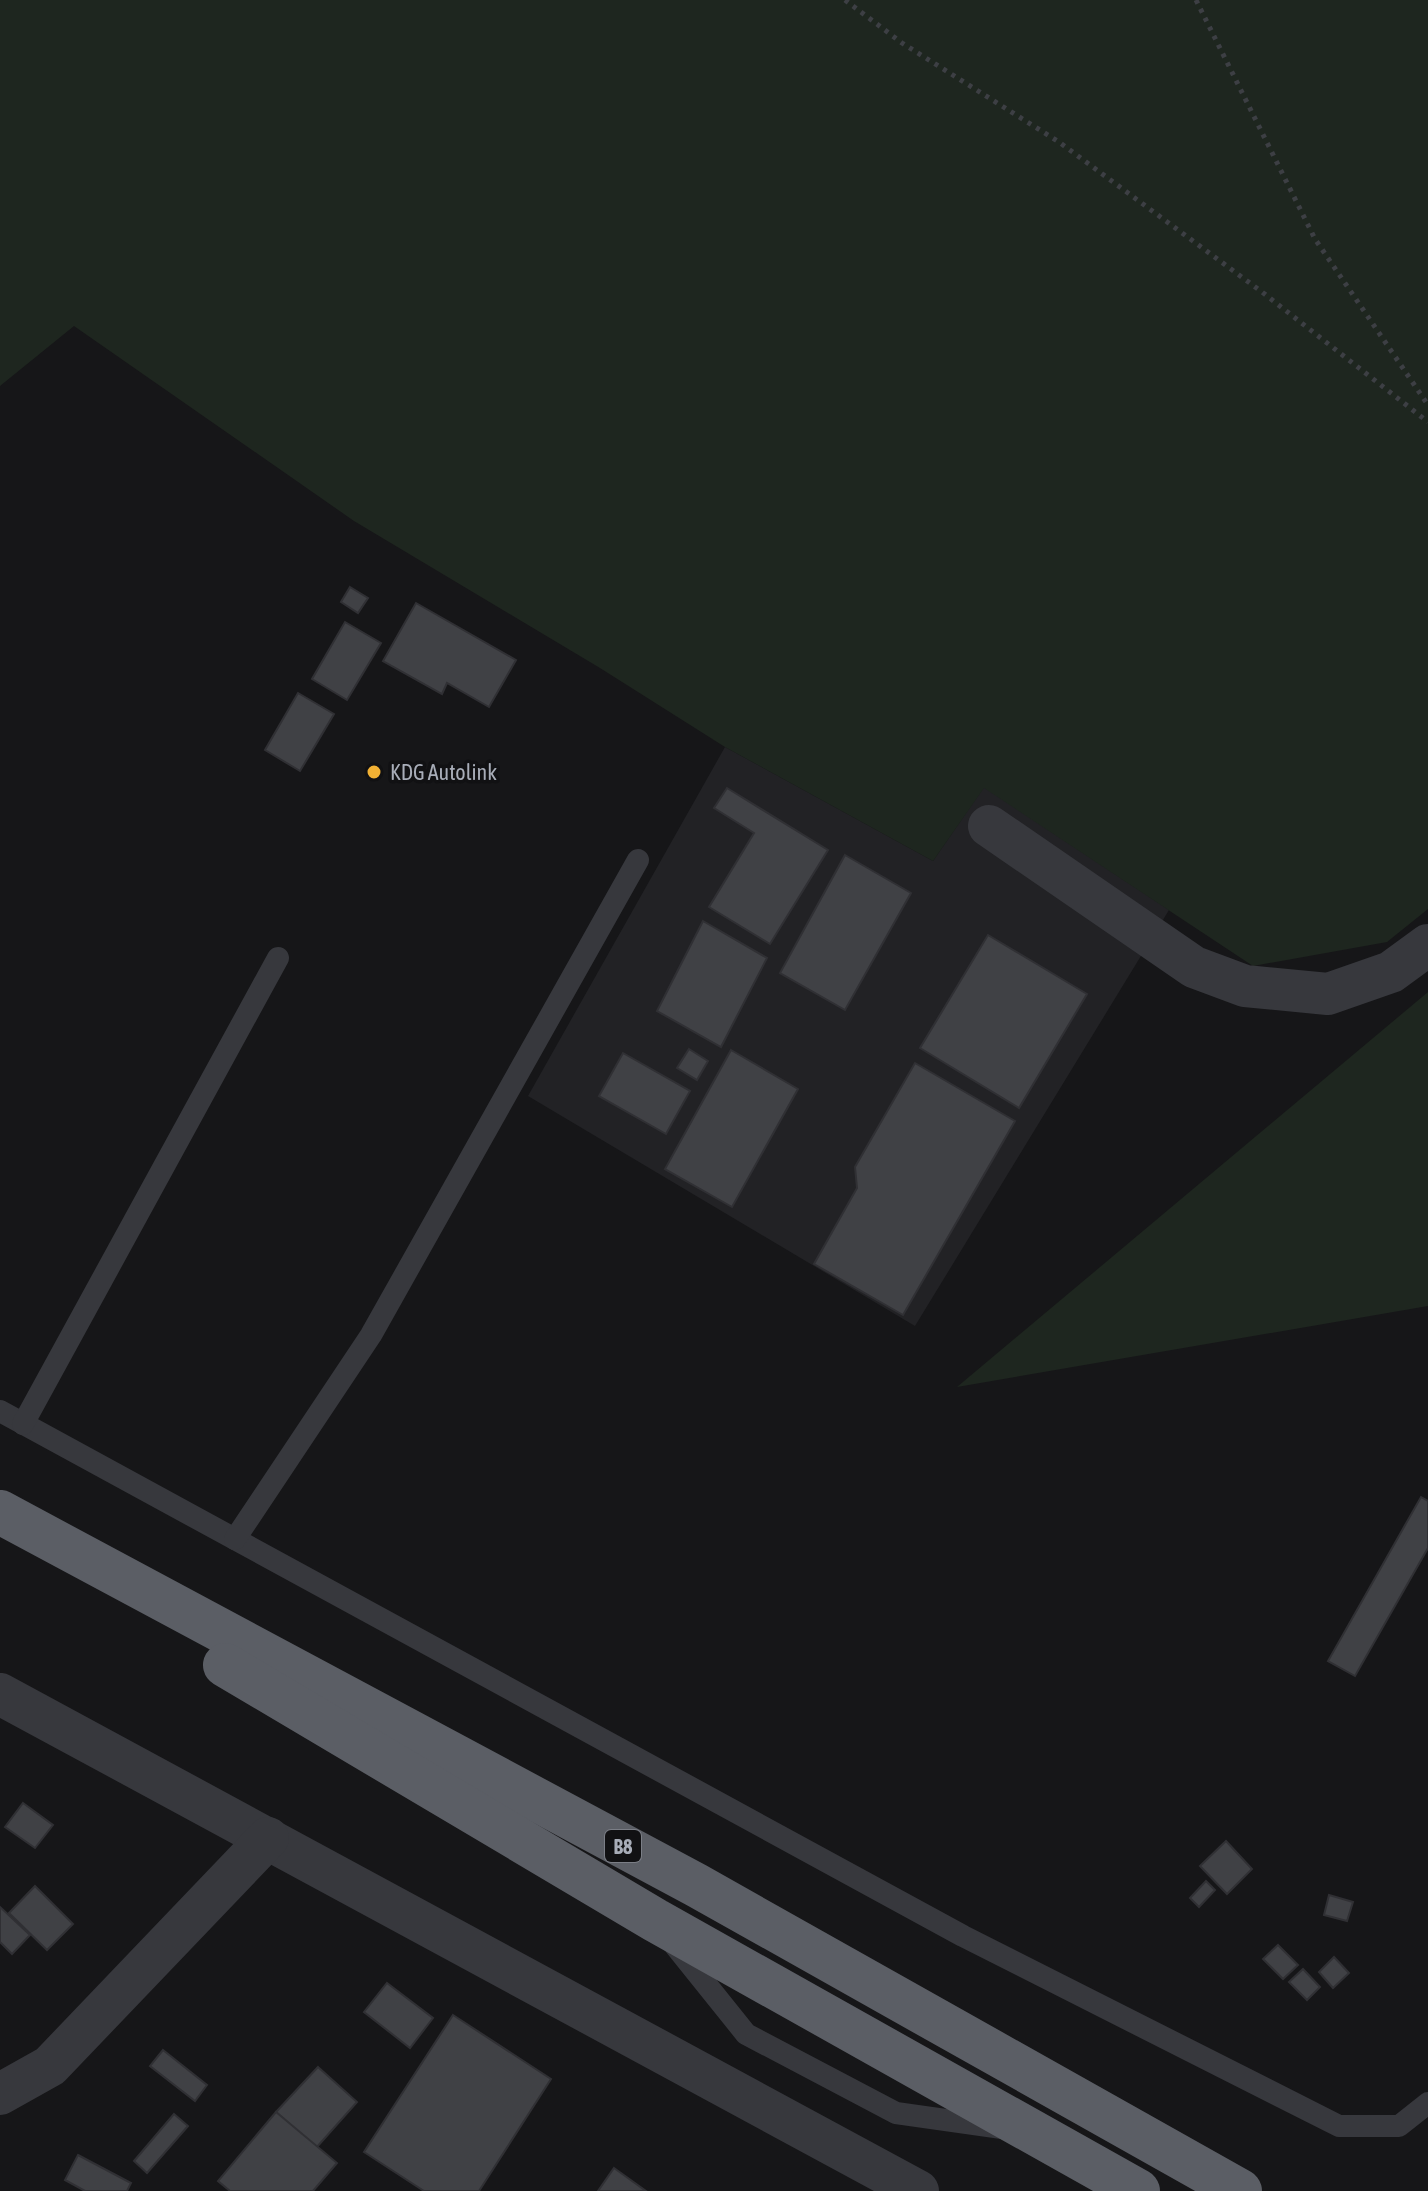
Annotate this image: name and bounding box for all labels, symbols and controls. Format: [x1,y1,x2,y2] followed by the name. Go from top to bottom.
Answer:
[390,759,497,785] place label: KDG Autolink
[365,763,383,781] marker: KDG Autolink
[605,1830,641,1862] road number: B8

